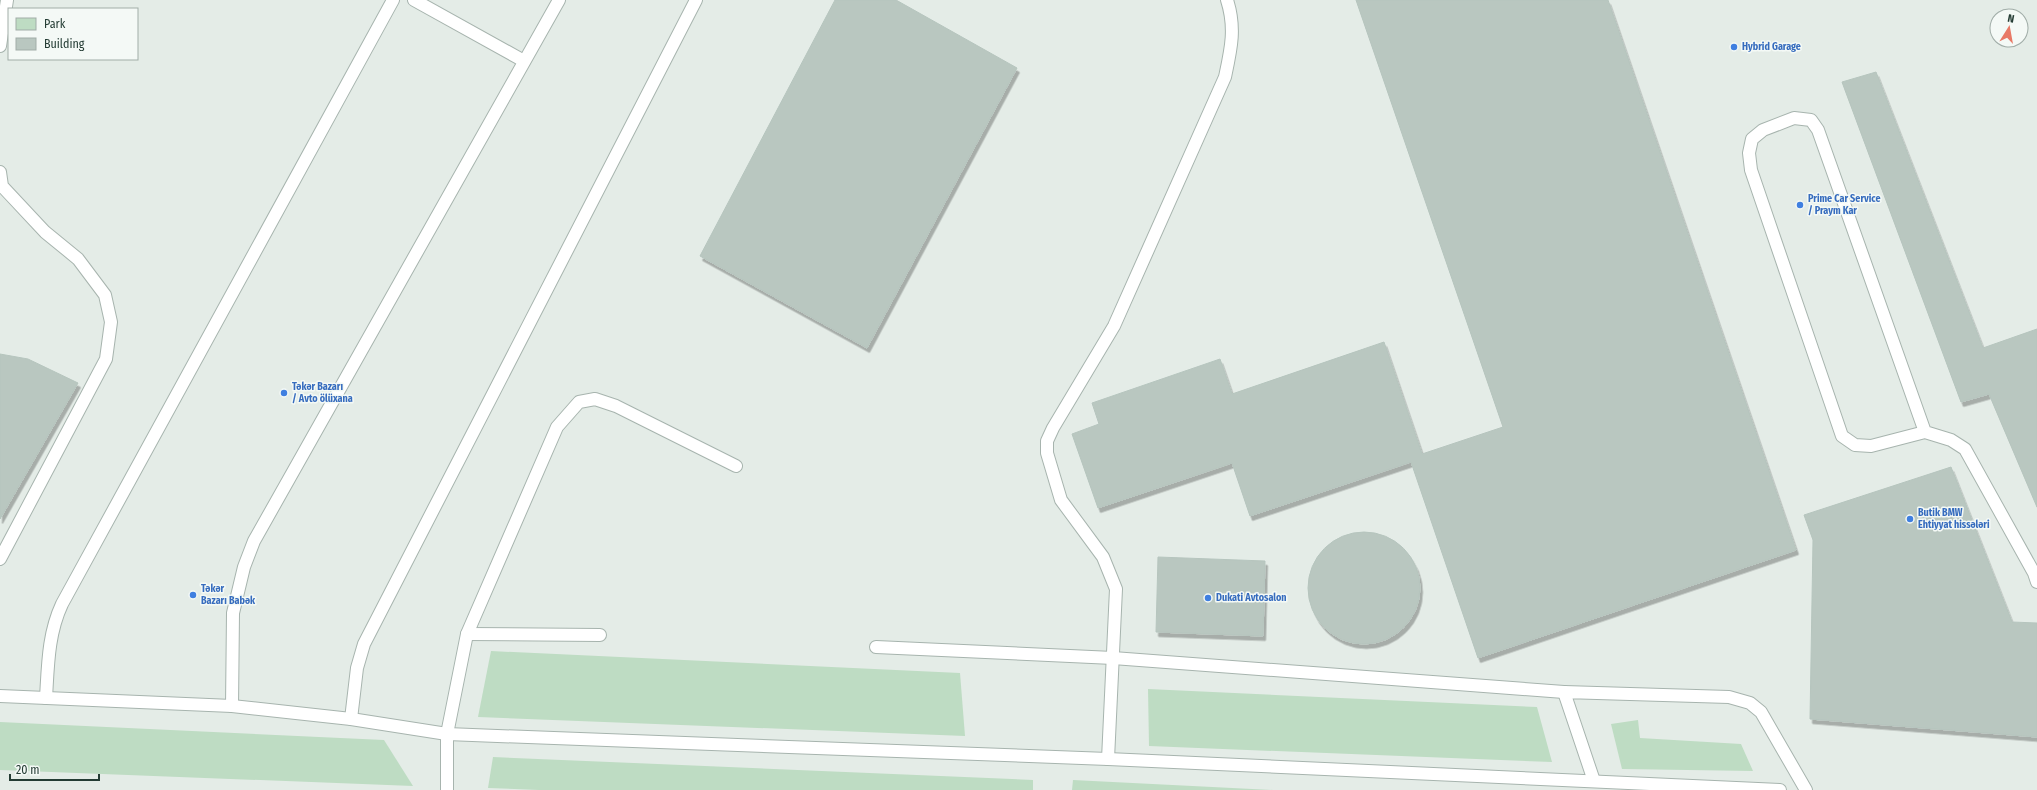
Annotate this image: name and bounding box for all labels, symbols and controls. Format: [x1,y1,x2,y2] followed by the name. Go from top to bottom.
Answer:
[8,8,138,60] legend
[1989,8,2029,48] north arrow
[2006,12,2015,26] text: N
[44,17,66,31] text: Park
[44,37,85,51] text: Building
[1742,41,1801,53] place label: Hybrid Garage
[1729,42,1739,52] marker: Hybrid Garage
[1808,193,1881,217] place label: Prime Car Service / Praym Kar
[1795,200,1805,210] marker: Prime Car Service / Praym Kar
[292,381,353,405] place label: Təkər Bazarı / Avto ölüxana
[279,388,289,398] marker: Təkər Bazarı / Avto ölüxana
[1918,507,1990,531] place label: Butik BMW Ehtiyyat hissələri
[1905,514,1915,524] marker: Butik BMW Ehtiyyat hissələri
[201,583,256,607] place label: Təkər Bazarı Babək
[188,590,198,600] marker: Təkər Bazarı Babək
[1216,592,1287,604] place label: Dukati Avtosalon
[1203,593,1213,603] marker: Dukati Avtosalon
[10,756,99,782] scale bar
[16,763,40,777] text: 20 m

